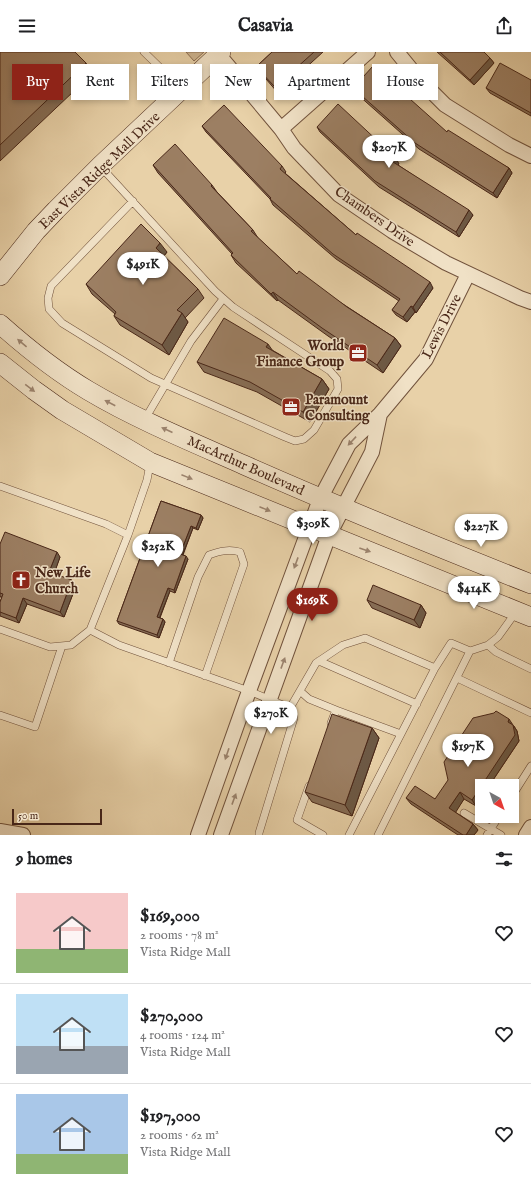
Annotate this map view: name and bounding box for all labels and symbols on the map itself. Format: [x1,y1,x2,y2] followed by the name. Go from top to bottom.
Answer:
[35,108,164,233] street label: East Vista Ridge Mall Drive
[361,135,417,169] pin: $207K
[331,183,419,251] street label: Chambers Drive
[115,252,171,286] pin: $491K
[418,291,466,362] street label: Lewis Drive
[256,337,345,371] place label: World Finance Group
[17,339,28,348] one-way arrow
[347,342,369,364] office icon: World Finance Group
[25,383,36,392] one-way arrow
[305,391,371,425] place label: Paramount Consulting
[280,396,302,418] office icon: Paramount Consulting
[104,399,116,406] one-way arrow
[162,427,173,433] one-way arrow
[184,432,308,500] street label: MacArthur Boulevard
[348,436,357,446] one-way arrow
[181,474,193,480] one-way arrow
[260,506,272,512] one-way arrow
[285,511,341,545] pin: $309K
[453,514,509,548] pin: $227K
[130,534,186,568] pin: $252K
[360,547,372,553] one-way arrow
[293,558,299,570] one-way arrow
[34,564,91,598] place label: New Life Church
[10,569,32,591] church icon: New Life Church
[446,576,502,610] pin: $414K
[284,588,340,622] pin: $169K
[281,656,287,668] one-way arrow
[243,701,299,735] pin: $270K
[440,734,496,768] pin: $197K
[224,748,230,760] one-way arrow
[475,779,519,823] north arrow
[232,792,238,804] one-way arrow
[12,807,102,826] scale bar

